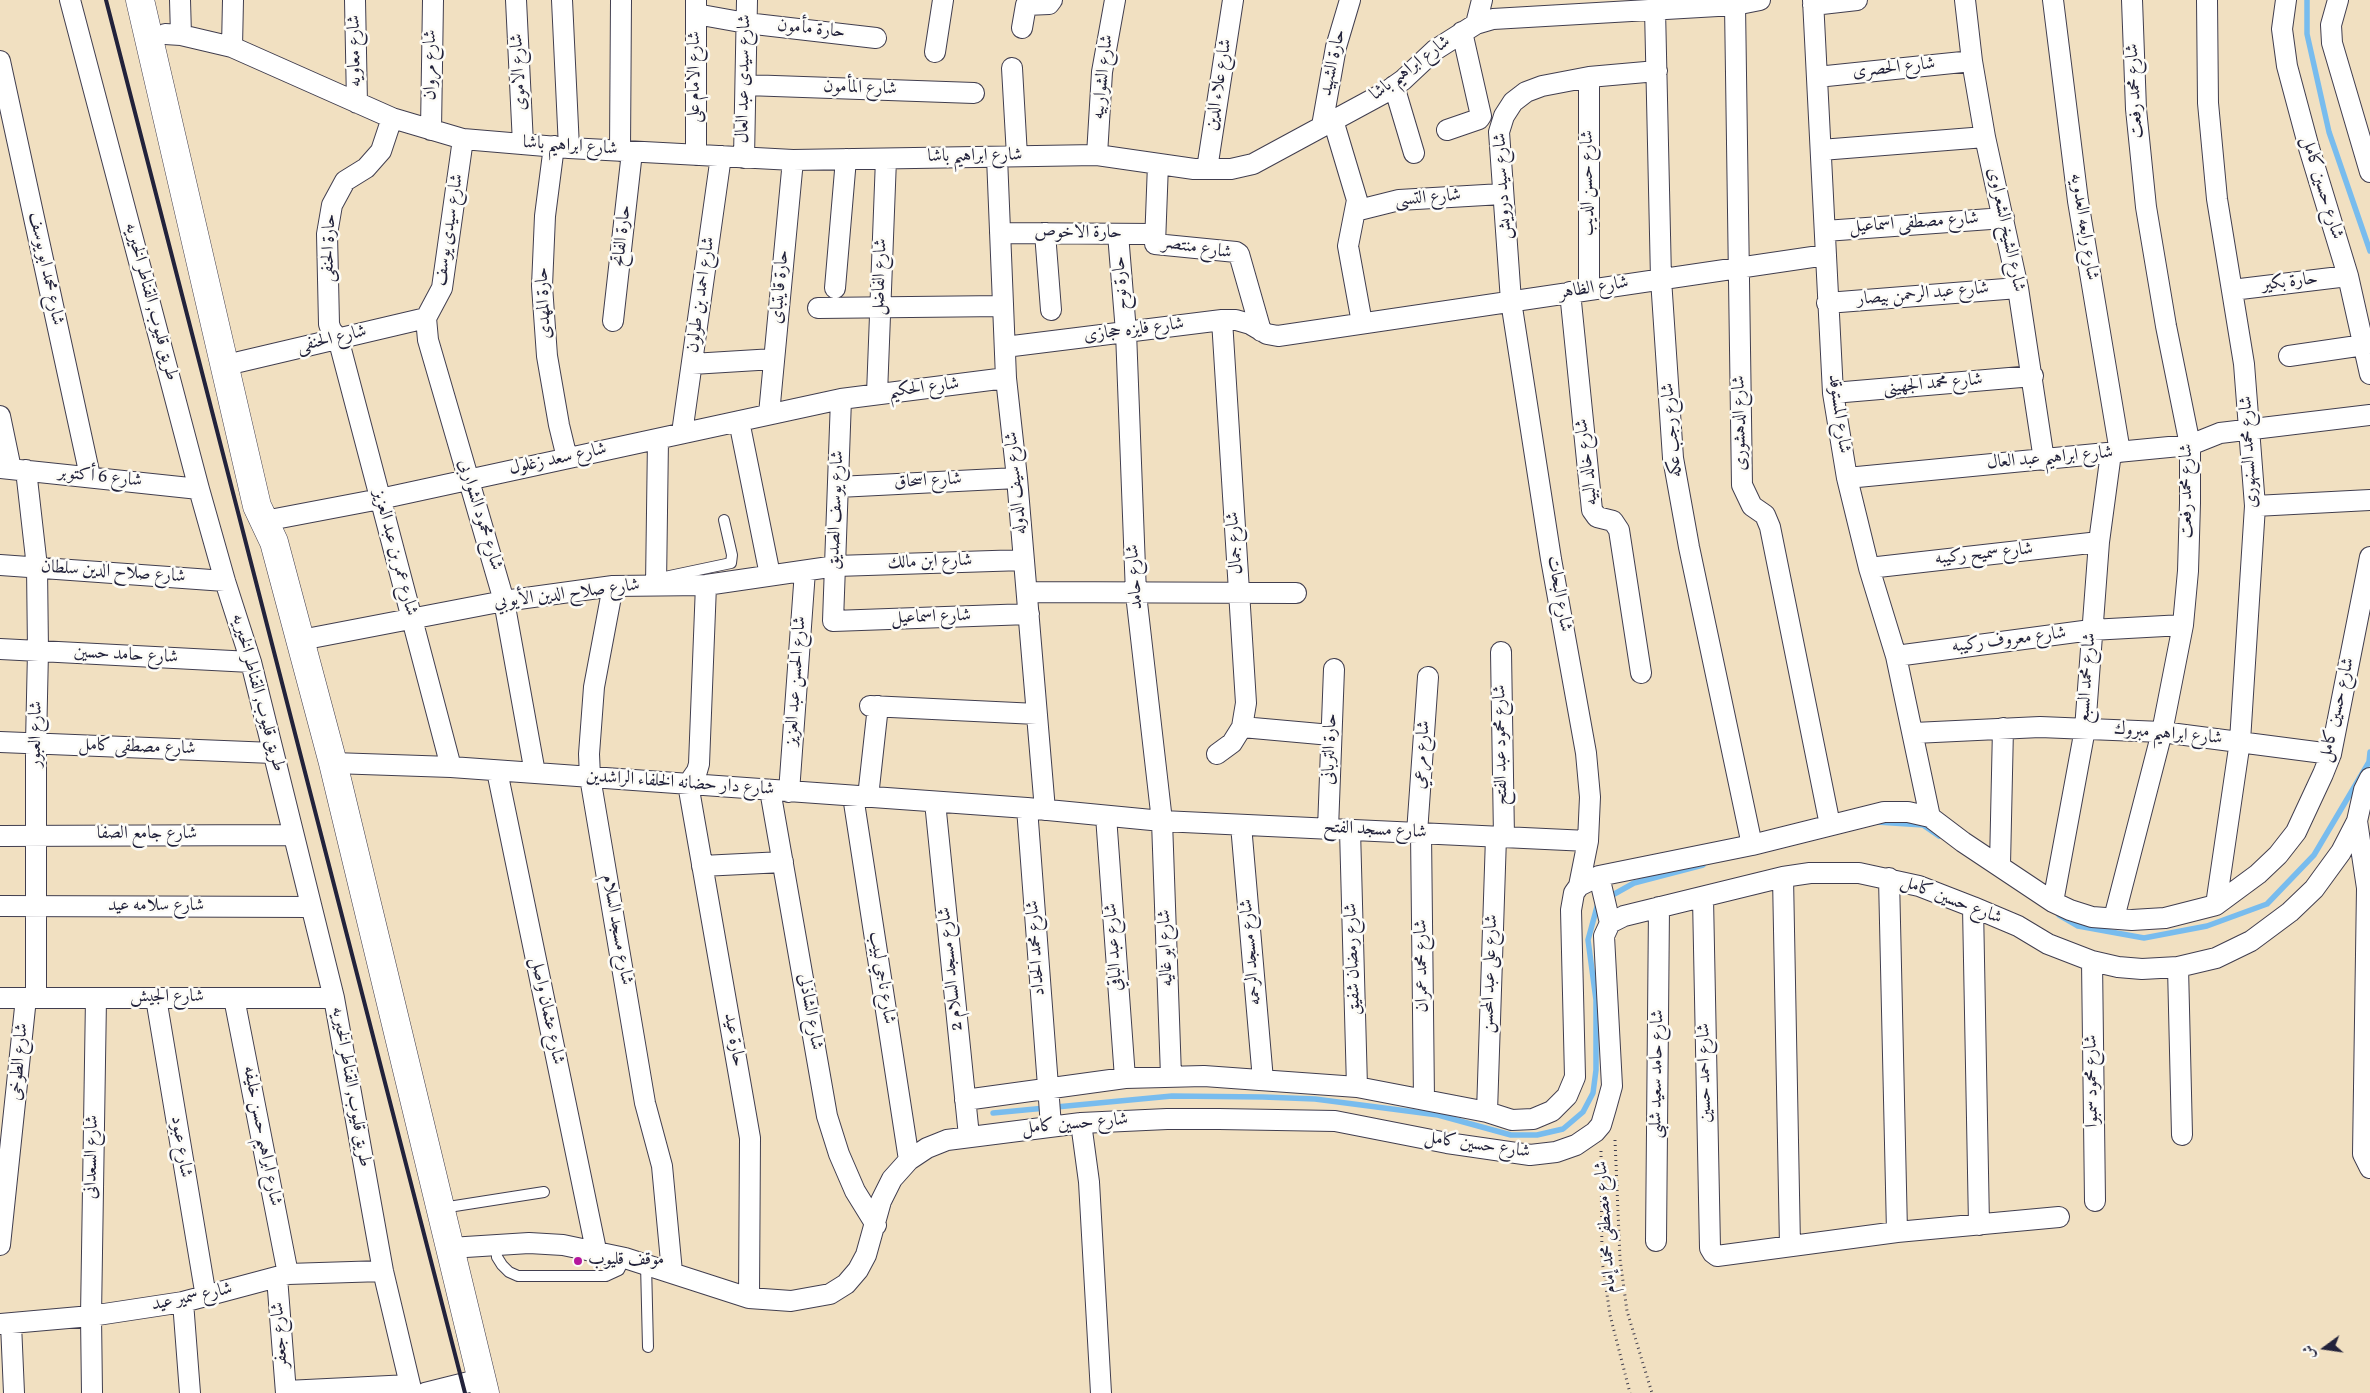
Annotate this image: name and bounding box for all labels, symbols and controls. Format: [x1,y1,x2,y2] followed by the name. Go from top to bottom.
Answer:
[733,14,757,144] street label: شارع سيدى عبد العال
[345,15,367,87] street label: شارع معاويه
[776,16,846,44] street label: حارة مأمون
[1316,28,1352,98] street label: حارة الشهيد
[421,30,443,100] street label: شارع مروان
[685,31,707,123] street label: شارع الامام على
[1367,32,1455,106] street label: شارع ابراهيم باشا
[507,33,533,111] street label: شارع الاموى
[1089,33,1119,121] street label: شارع الشواربيه
[1202,38,1238,132] street label: شارع علاء الدين
[2123,43,2149,139] street label: شارع محمد رفعت
[1852,54,1936,84] street label: شارع الحصرى
[823,77,897,101] street label: شارع المأمون
[1578,130,1600,236] street label: شارع حسن الديب
[1490,132,1518,240] street label: شارع سيد درويش
[522,133,618,161] street label: شارع ابراهيم باشا
[2295,134,2347,242] street label: شارع حسين كامل
[927,145,1023,169] street label: شارع ابراهيم باشا
[1981,166,2029,294] street label: شارع الشيخ الشعراوى
[430,172,470,288] street label: شارع سيدى يوسف
[2064,172,2102,282] street label: شارع رابعه العدويه
[1394,185,1462,213] street label: شارع التسى
[609,204,637,268] street label: حارة الفاتح
[1849,209,1979,239] street label: شارع مصطفى اسماعيل
[22,210,68,328] street label: شارع محمد ابو يوسف
[318,213,342,283] street label: حارة الحنفى
[119,221,181,383] street label: طريق قليوب, القناطر الخيريه
[1034,223,1122,245] street label: حارة الاخوص
[1161,233,1233,265] street label: شارع منتصر
[683,236,721,354] street label: شارع احمد بن طولون
[869,238,893,316] street label: شارع الفاضل
[767,249,795,325] street label: حارة قايتباى
[1109,255,1135,311] street label: حارة نوح
[532,266,558,340] street label: حارة المهدى
[2261,269,2319,297] street label: حارة بكير
[1558,273,1630,305] street label: شارع الظاهر
[1856,278,1990,312] street label: شارع عبد الرحمن بيصار
[1083,314,1185,348] street label: شارع فايزه حجازى
[295,322,369,358] street label: شارع الحنفى
[1882,370,1984,400] street label: شارع محمد الجهينى
[1822,373,1854,455] street label: شارع المستوقد
[888,374,960,404] street label: شارع الحكيم
[1729,375,1753,471] street label: شارع الدهشورى
[1658,382,1688,478] street label: شارع رجب عكه
[2236,395,2264,509] street label: شارع محمد السنهورى
[1572,417,1604,507] street label: شارع خالد البيه
[1002,431,1032,535] street label: شارع سيف الدوله
[507,439,609,481] street label: شارع سعد زغلول
[1986,443,2114,475] street label: شارع ابراهيم عبد العال
[2177,443,2199,539] street label: شارع محمد رفعت
[824,450,850,570] street label: شارع يوسف الصديق
[452,457,506,573] street label: شارع محمود الشواربى
[57,463,143,493] street label: شارع 6 أكتوبر
[894,469,962,495] street label: شارع اسحاق
[367,488,421,618] street label: شارع عمر بن عبد العزيز
[1223,511,1249,575] street label: شارع جمال
[1934,539,2034,571] street label: شارع سميح ركيبه
[1123,544,1149,610] street label: شارع حامد
[887,551,973,575] street label: شارع ابن مالك
[1541,554,1575,634] street label: شارع البحات
[40,557,186,589] street label: شارع صلاح الدين سلطان
[493,575,641,615] street label: شارع صلاح الدين الأيوبي
[891,606,971,630] street label: شارع اسماعيل
[226,612,288,774] street label: طريق قليوب, القناطر الخيريه
[782,615,812,747] street label: شارع الحسن عبد العزيز
[1951,623,2067,659] street label: شارع معروف ركيبه
[2074,632,2102,724] street label: شارع محمد السبع
[73,642,179,670] street label: شارع حامد حسين
[2315,656,2361,764] street label: شارع حسين كامل
[1490,684,1514,806] street label: شارع محمود عبد الفتح
[26,701,48,767] street label: شارع العبور
[1319,713,1343,785] street label: حارة التربانى
[2113,719,2223,751] street label: شارع ابراهيم مبروك
[1410,720,1436,790] street label: شارع مرعي
[78,735,196,761] street label: شارع مصطفى كامل
[585,767,775,801] street label: شارع دار حضانه الخلفاء الراشدين
[1323,818,1427,844] street label: شارع مسجد الفتح
[97,824,197,846] street label: شارع جامع الصفا
[1897,872,2005,930] street label: شارع حسين كامل
[596,873,636,987] street label: شارع مسجد السلام
[108,896,204,918] street label: شارع سلامه عيد
[1237,898,1267,1006] street label: شارع مسجد الرحمه
[1023,899,1051,997] street label: شارع محمد الحداد
[1101,902,1129,992] street label: شارع عبد الباقي
[1341,902,1367,1016] street label: شارع رمضان شفيق
[935,906,969,1032] street label: شارع مسجد السلام 2
[1155,909,1179,987] street label: شارع ابو غاليه
[1478,914,1504,1034] street label: شارع على عبد المحسن
[1411,919,1435,1013] street label: شارع محمد عمران
[863,930,899,1026] street label: شارع ناجي لبيب
[524,955,568,1067] street label: شارع عثمان واصل
[792,972,826,1052] street label: شارع الشاذلى
[130,987,204,1009] street label: شارع الجيش
[325,1005,375,1169] street label: طريق قليوب, القناطر الخيريه
[1646,1009,1670,1139] street label: شارع حامد سعيد شلبى
[718,1012,748,1068] street label: حارة عيد
[6,1022,34,1102] street label: شارع الطوخى
[1694,1023,1718,1123] street label: شارع احمد حسين
[2081,1034,2105,1128] street label: شارع محمود سمبوا
[237,1064,285,1208] street label: شارع ابراهيم حسن خليفه
[1021,1110,1129,1140] street label: شارع حسين كامل
[81,1115,105,1199] street label: شارع السعدانى
[164,1115,196,1179] street label: شارع عبود
[1423,1128,1531,1164] street label: شارع حسين كامل
[1592,1160,1622,1294] street label: شارع مصطفى محمد إمام
[588,1250,664,1272] place label: موقف قليوب
[572,1255,584,1267] marker: موقف قليوب
[149,1279,235,1317] street label: شارع سمير عيد
[268,1301,294,1369] street label: شارع جعفر
[2300,1323,2350,1373] north arrow
[2299,1343,2321,1361] text: ش

